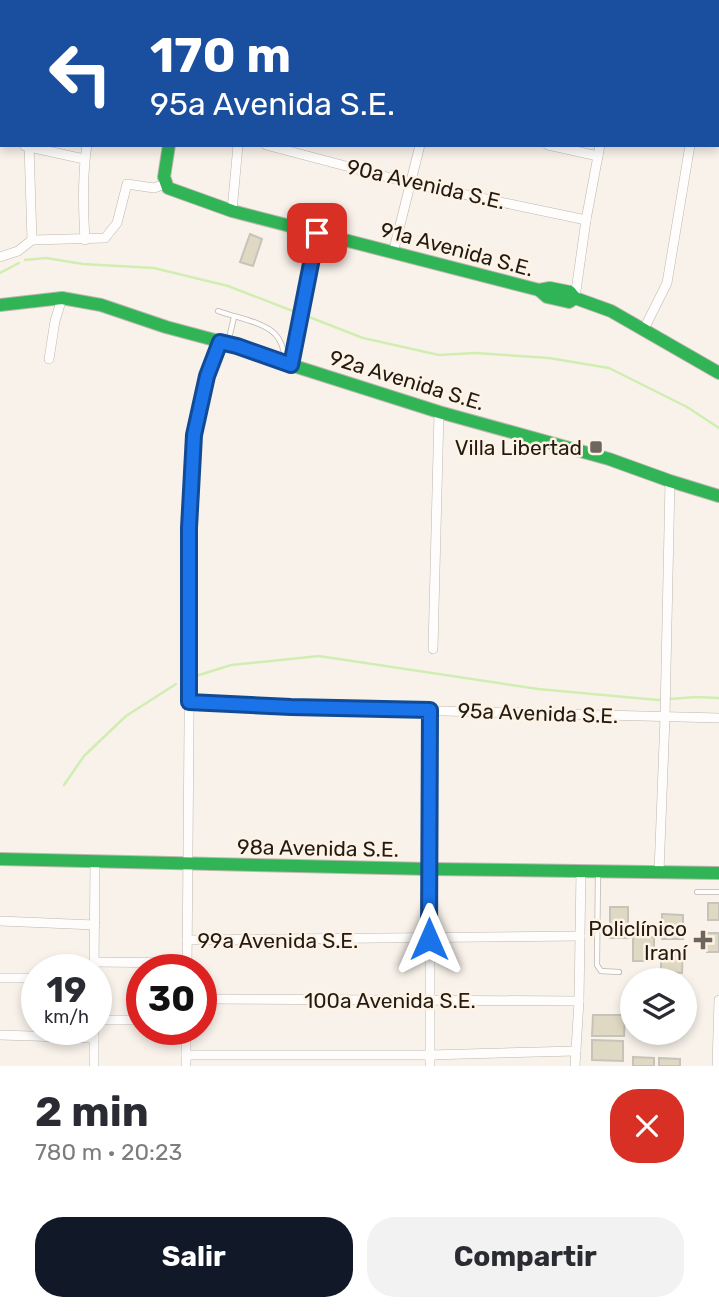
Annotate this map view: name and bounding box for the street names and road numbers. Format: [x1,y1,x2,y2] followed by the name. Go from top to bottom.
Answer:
[344,154,508,214] street label: 90a Avenida S.E.
[378,217,536,281] street label: 91a Avenida S.E.
[327,345,487,415] street label: 92a Avenida S.E.
[457,698,619,728] street label: 95a Avenida S.E.
[237,834,399,862] street label: 98a Avenida S.E.
[198,928,358,953] street label: 99a Avenida S.E.
[304,988,476,1013] street label: 100a Avenida S.E.

